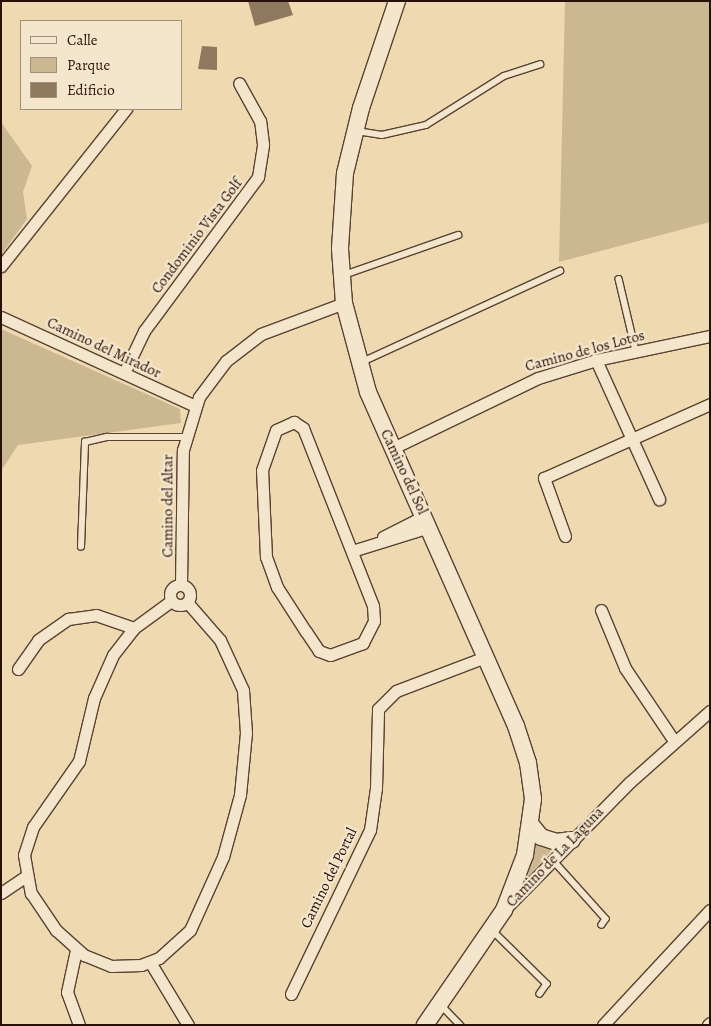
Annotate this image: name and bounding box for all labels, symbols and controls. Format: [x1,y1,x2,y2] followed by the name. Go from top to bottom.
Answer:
[20,20,182,110] legend
[67,30,97,50] text: Calle
[67,55,110,75] text: Parque
[67,80,115,100] text: Edificio
[148,175,246,297] street label: Condominio Vista Golf
[44,314,164,382] street label: Camino del Mirador
[523,326,647,376] street label: Camino de los Lotos
[376,427,432,517] street label: Camino del Sol
[159,455,177,557] street label: Camino del Altar
[503,803,607,911] street label: Camino de La Laguna
[297,825,361,931] street label: Camino del Portal

